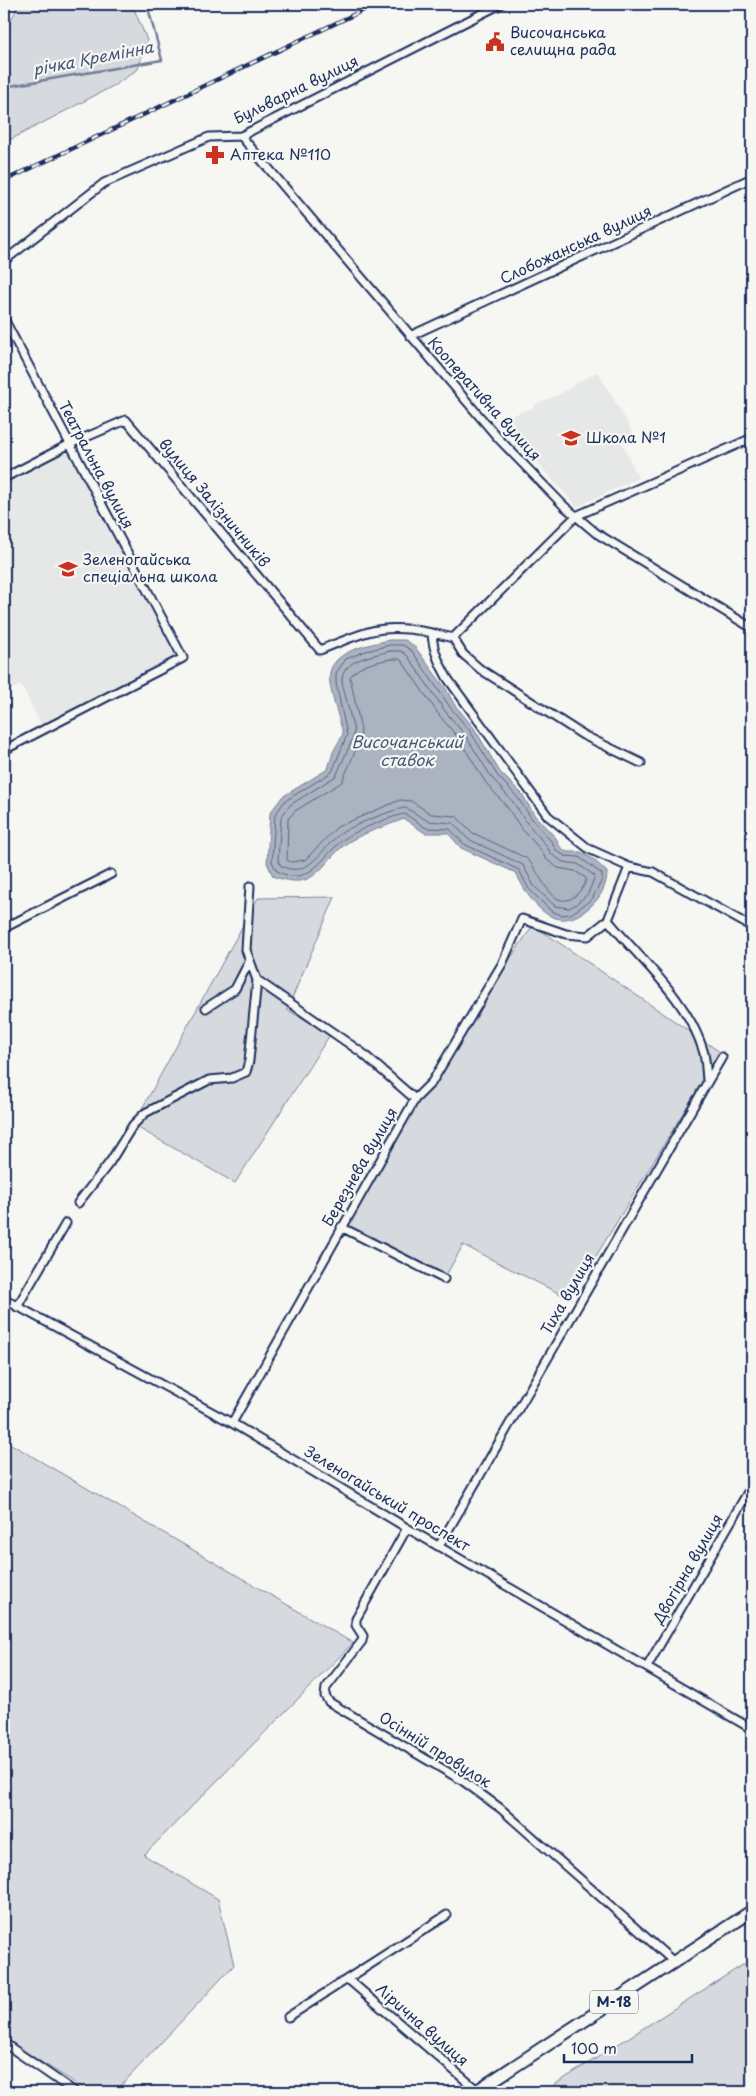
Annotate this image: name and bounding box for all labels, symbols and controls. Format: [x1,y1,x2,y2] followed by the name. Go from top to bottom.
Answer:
[510,20,617,60] place label: Височанська селищна рада
[484,31,506,53] public building icon: Височанська селищна рада
[31,33,156,80] water label: річка Кремінна
[229,48,362,129] street label: Бульварна вулиця
[230,142,331,165] place label: Аптека №110
[204,144,226,166] pharmacy icon: Аптека №110
[496,198,655,289] street label: Слобожанська вулиця
[423,331,547,465] street label: Кооперативна вулиця
[54,396,141,532] street label: Театральна вулиця
[586,425,666,448] place label: Школа №1
[560,427,582,449] school or university icon: Школа №1
[154,433,276,572] street label: вулиця Залізничників
[83,547,218,587] place label: Зеленогайська спеціальна школа
[57,558,79,580] school or university icon: Зеленогайська спеціальна школа
[351,729,465,771] water label: Височанський ставок
[315,1103,402,1230] street label: Березнева вулиця
[534,1248,599,1338] street label: Тиха вулиця
[301,1439,476,1557] street label: Зеленогайський проспект
[645,1509,728,1628] street label: Двогірна вулиця
[375,1705,496,1793] street label: Осінній провулок
[371,1977,475,2071] street label: Лірична вулиця
[590,1990,638,2014] road number: М-18
[564,2031,691,2063] scale bar
[571,2036,617,2059] text: 100 m

